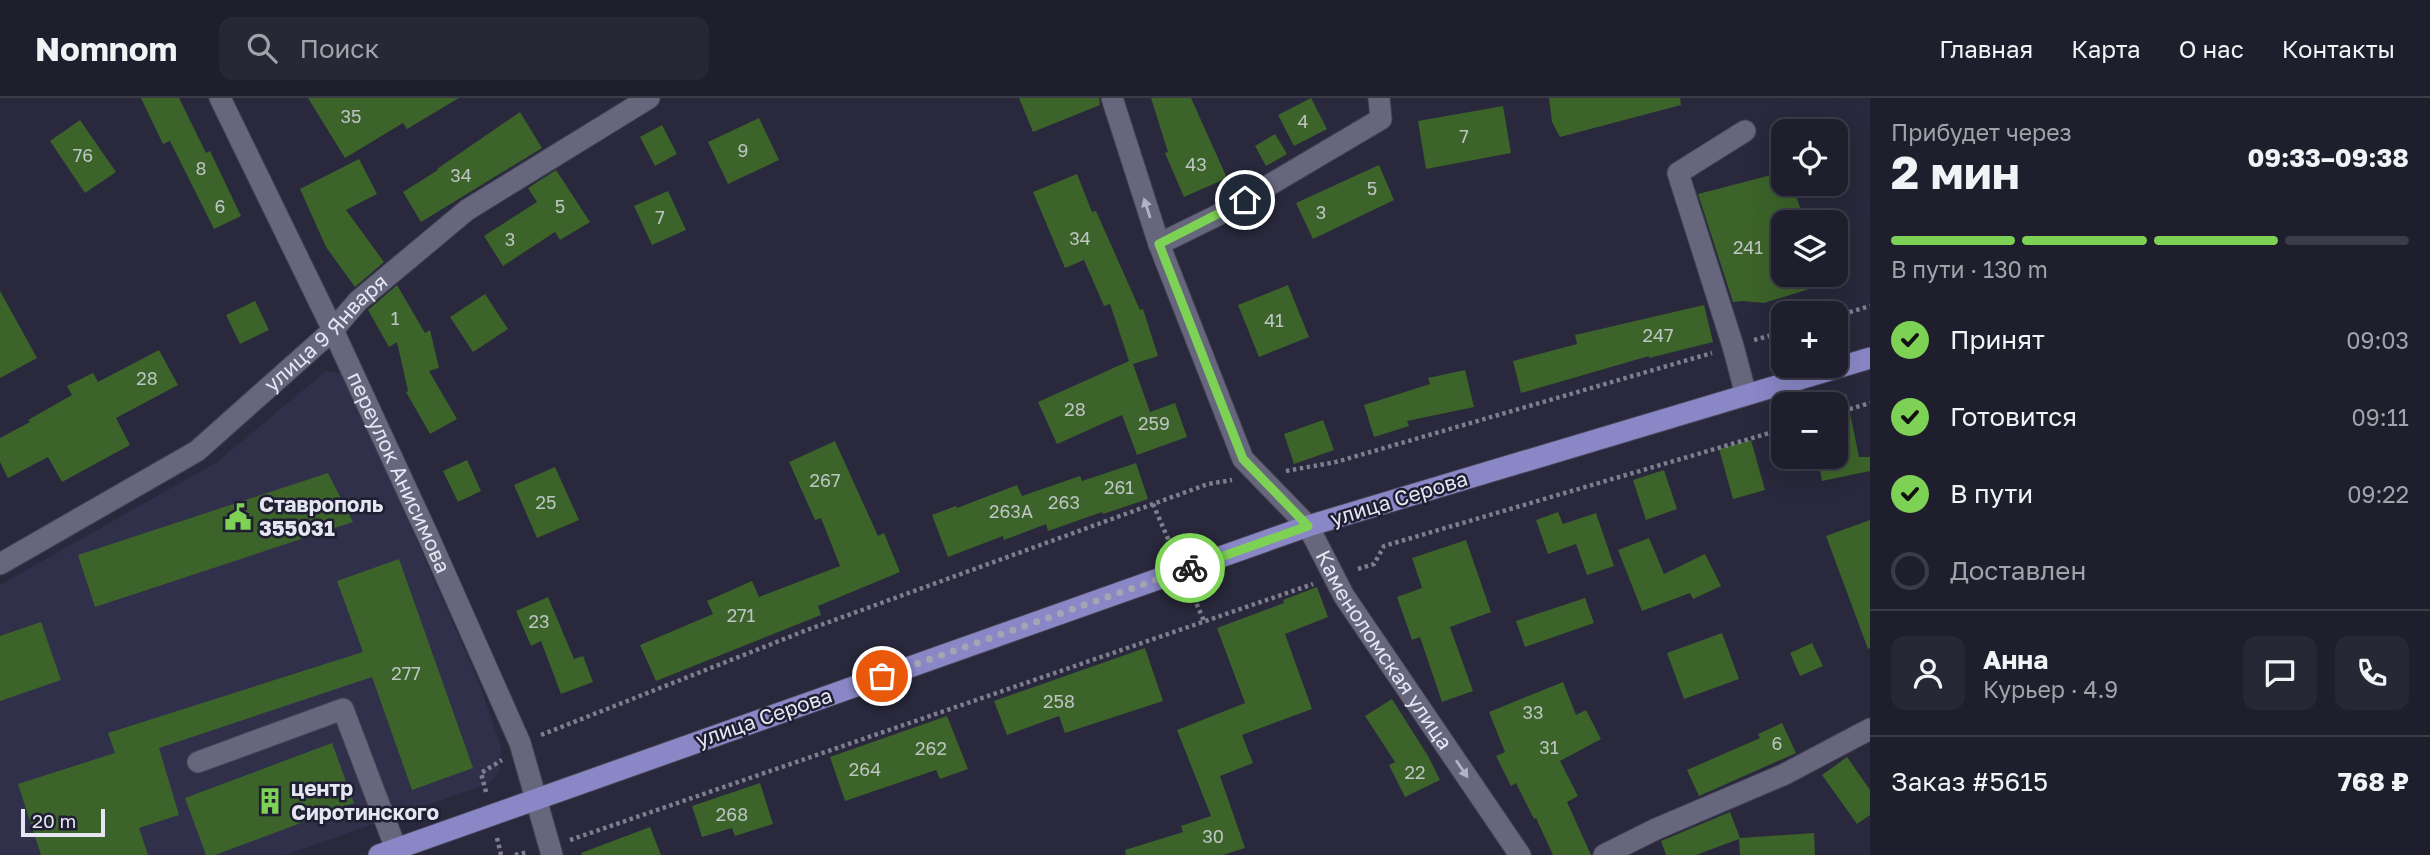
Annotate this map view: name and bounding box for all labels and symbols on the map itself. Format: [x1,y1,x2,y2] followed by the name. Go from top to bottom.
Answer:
[341,105,361,127] house number: 35
[1298,110,1309,132] house number: 4
[1459,125,1469,147] house number: 7
[738,139,748,161] house number: 9
[73,144,93,166] house number: 76
[1185,153,1207,175] house number: 43
[196,157,206,179] house number: 8
[450,164,472,186] house number: 34
[1215,170,1275,230] pin
[1367,177,1377,199] house number: 5
[215,195,225,217] house number: 6
[555,195,565,217] house number: 5
[1142,197,1152,218] one-way arrow
[1316,201,1326,223] house number: 3
[655,206,665,228] house number: 7
[1069,227,1091,249] house number: 34
[505,228,515,250] house number: 3
[1733,236,1763,258] house number: 241
[258,268,392,397] street label: улица 9 Января
[391,307,400,329] house number: 1
[1264,309,1284,331] house number: 41
[1643,324,1673,346] house number: 247
[136,367,158,389] house number: 28
[342,367,457,577] street label: переулок Анисимова
[1064,398,1086,420] house number: 28
[1138,412,1170,434] house number: 259
[1327,465,1471,531] street label: улица Серова
[810,469,840,491] house number: 267
[1104,476,1134,498] house number: 261
[259,491,384,541] place label: Ставрополь 355031
[536,491,556,513] house number: 25
[1048,491,1080,513] house number: 263
[989,500,1033,522] house number: 263А
[223,502,253,532] public building icon: Ставрополь 355031
[1155,533,1225,603] courier
[1311,545,1459,754] street label: Каменоломская улица
[727,604,756,626] house number: 271
[529,610,549,632] house number: 23
[852,646,912,706] pin
[391,662,421,684] house number: 277
[692,682,835,753] street label: улица Серова
[1043,690,1075,712] house number: 258
[1522,701,1544,723] house number: 33
[1772,732,1782,754] house number: 6
[1539,736,1559,758] house number: 31
[915,737,947,759] house number: 262
[849,758,881,780] house number: 264
[1455,760,1468,779] one-way arrow
[1405,761,1425,783] house number: 22
[291,775,439,825] place label: центр Сиротинского
[255,786,285,816] building icon: центр Сиротинского
[716,803,748,825] house number: 268
[21,806,105,838] scale bar
[1202,825,1224,847] house number: 30

